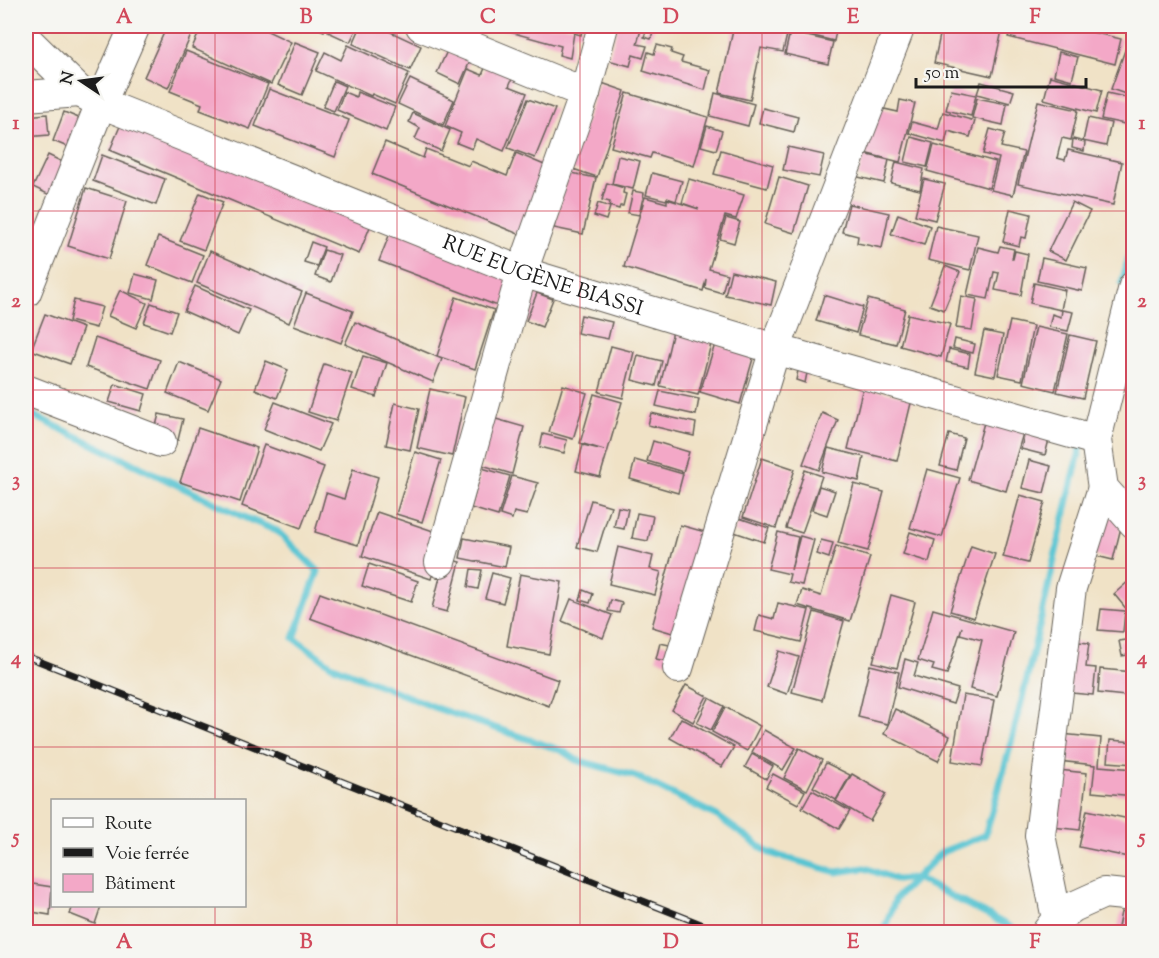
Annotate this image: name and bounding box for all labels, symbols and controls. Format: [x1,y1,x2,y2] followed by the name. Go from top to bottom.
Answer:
[116,4,133,33] text: A
[300,4,313,33] text: B
[480,4,496,33] text: C
[663,4,679,33] text: D
[847,4,860,33] text: E
[1029,4,1041,33] text: F
[51,51,111,111] north arrow
[916,51,1086,89] scale bar
[924,61,960,87] text: 50 m
[56,69,82,87] text: N
[13,110,20,139] text: 1
[1139,110,1146,139] text: 1
[437,229,647,325] street label: RUE EUGÈNE BIASSI
[11,288,21,317] text: 2
[1137,288,1147,317] text: 2
[12,467,20,496] text: 3
[1138,467,1146,496] text: 3
[10,645,21,674] text: 4
[1136,645,1147,674] text: 4
[51,799,246,907] legend
[105,812,152,838] text: Route
[11,824,20,853] text: 5
[1137,824,1146,853] text: 5
[105,842,189,868] text: Voie ferrée
[105,872,175,898] text: Bâtiment
[116,929,133,958] text: A
[300,929,313,958] text: B
[480,929,496,958] text: C
[663,929,679,958] text: D
[847,929,860,958] text: E
[1029,929,1041,958] text: F

